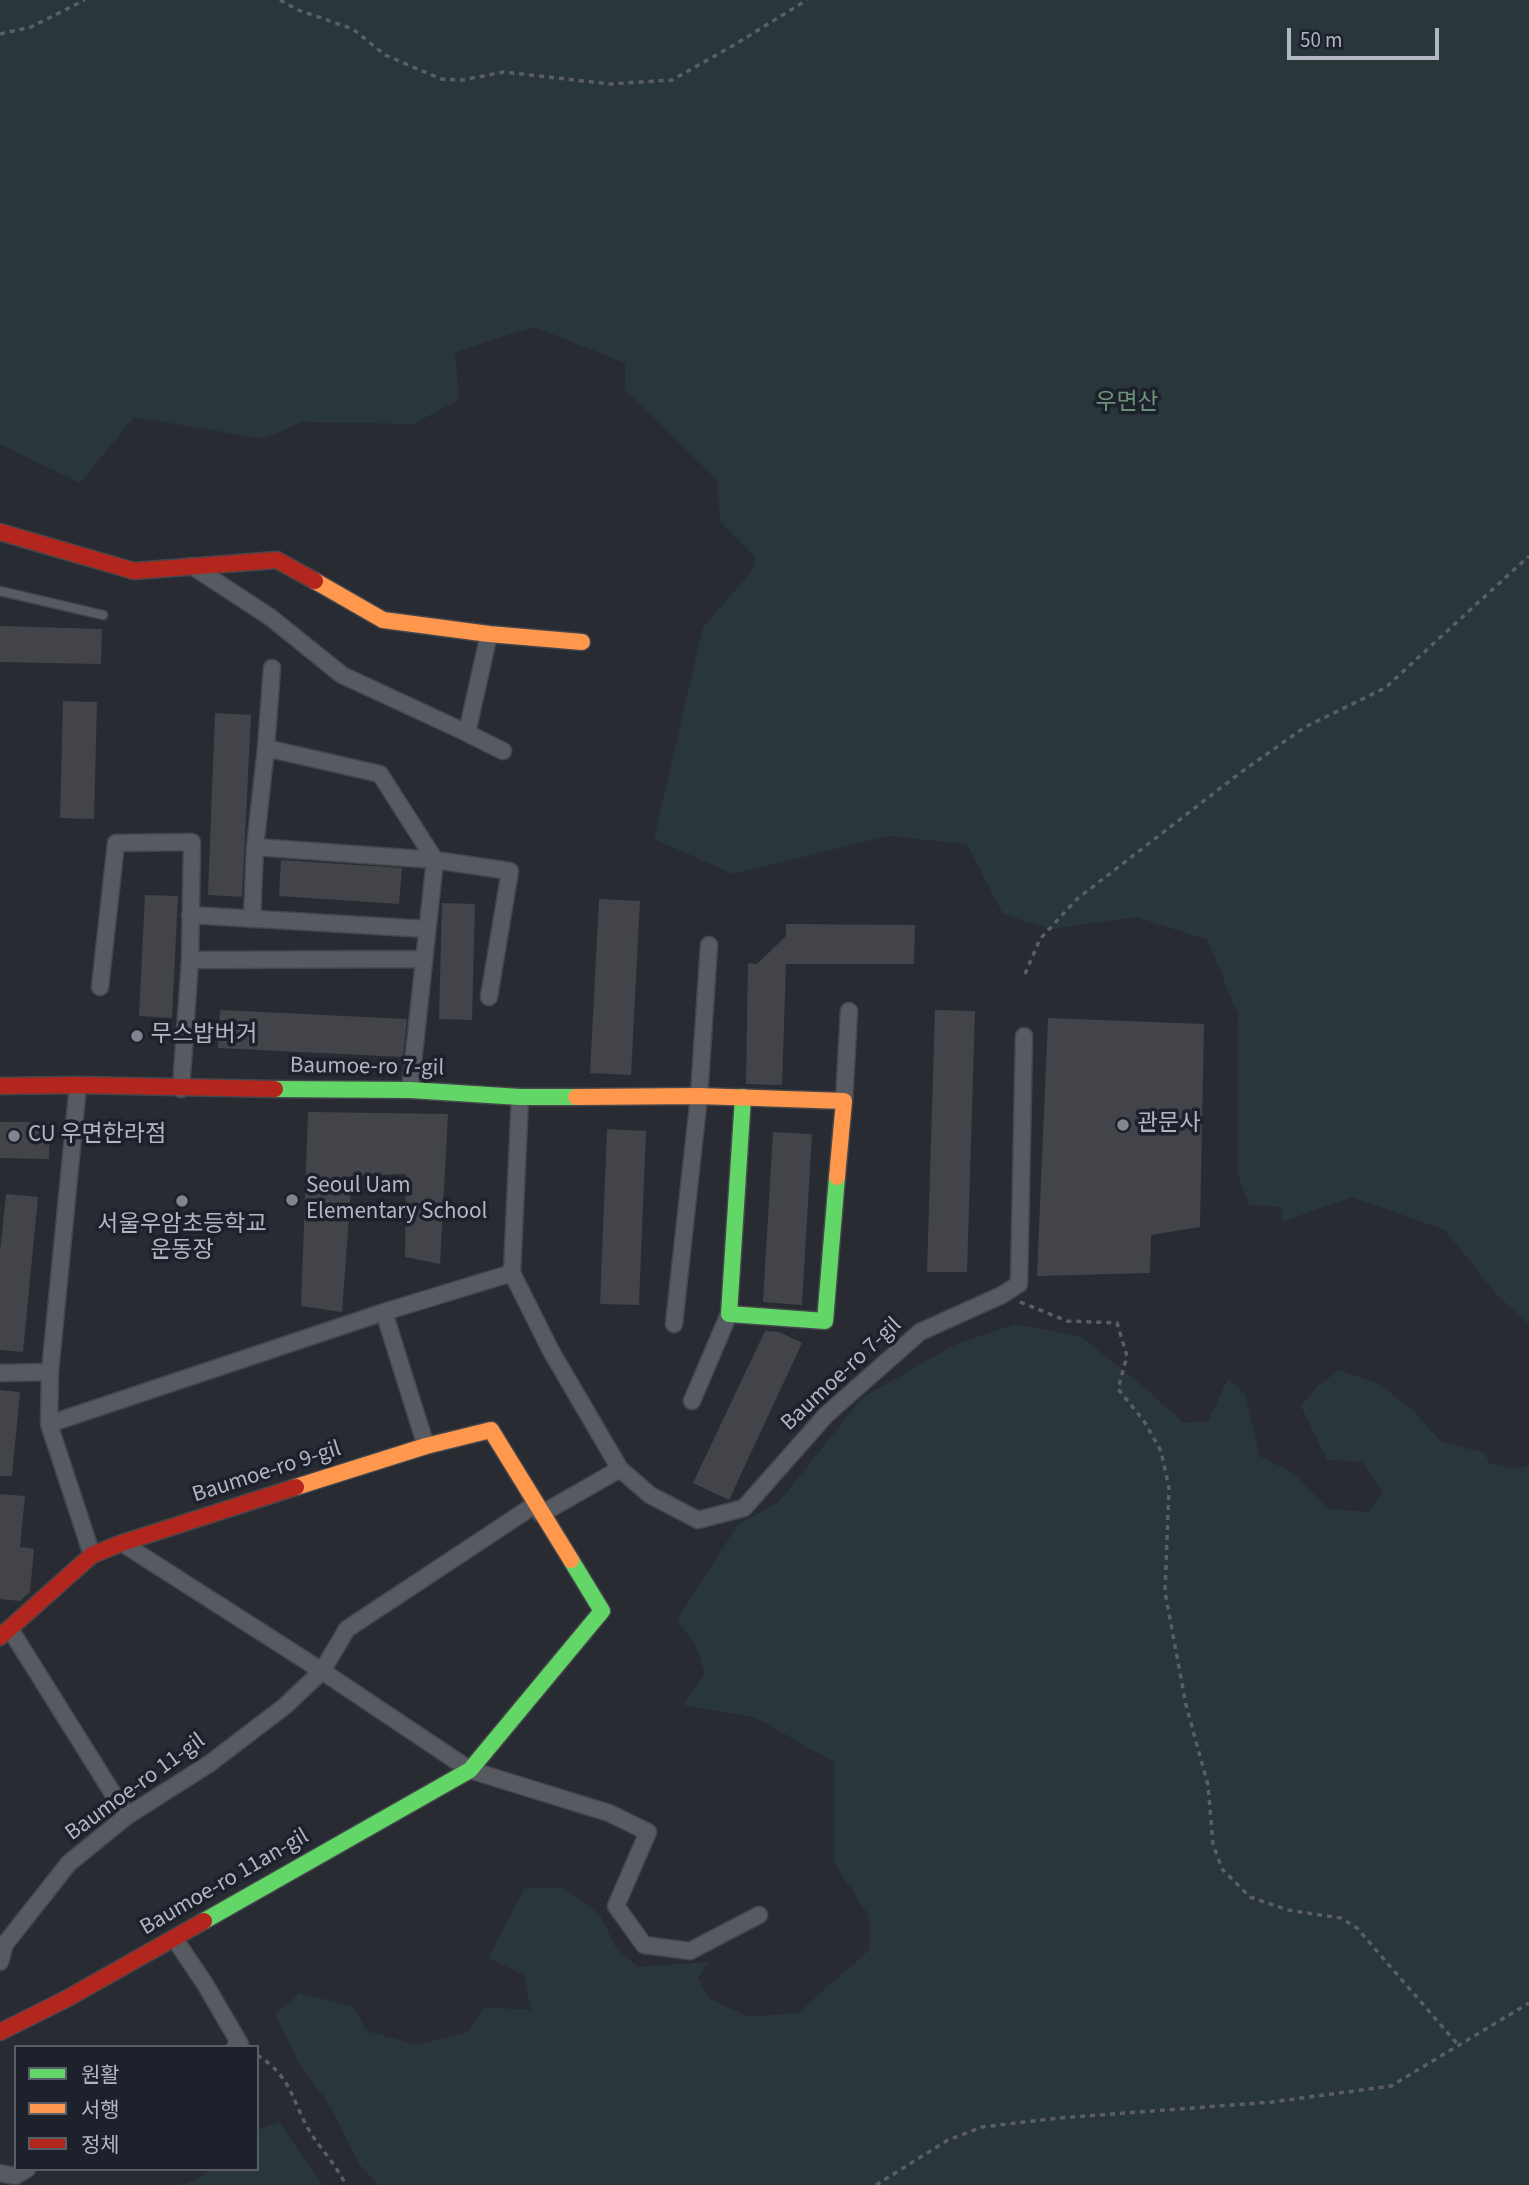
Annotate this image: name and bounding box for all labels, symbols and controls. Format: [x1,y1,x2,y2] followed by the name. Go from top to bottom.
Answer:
[1291,14,1443,58] scale bar
[1300,25,1342,55] text: 50 m
[1095,390,1159,418] park label: 우면산
[151,1022,257,1050] place label: 무스밥버거
[129,1028,145,1044] marker: 무스밥버거
[290,1053,444,1083] street label: Baumoe-ro 7-gil
[1137,1111,1200,1139] place label: 관문사
[1115,1117,1131,1133] marker: 관문사
[28,1122,166,1150] place label: CU 우면한라점
[6,1128,22,1144] marker: CU 우면한라점
[306,1173,487,1227] place label: Seoul Uam Elementary School
[284,1192,300,1208] marker: Seoul Uam Elementary School
[174,1193,190,1209] marker: 서울우암초등학교 운동장
[97,1212,267,1266] place label: 서울우암초등학교 운동장
[776,1312,908,1438] street label: Baumoe-ro 7-gil
[189,1436,345,1510] street label: Baumoe-ro 9-gil
[61,1728,211,1848] street label: Baumoe-ro 11-gil
[136,1824,314,1942] street label: Baumoe-ro 11an-gil
[14,2045,259,2171] legend
[81,2060,120,2090] text: 원활
[81,2095,120,2125] text: 서행
[81,2130,120,2160] text: 정체

